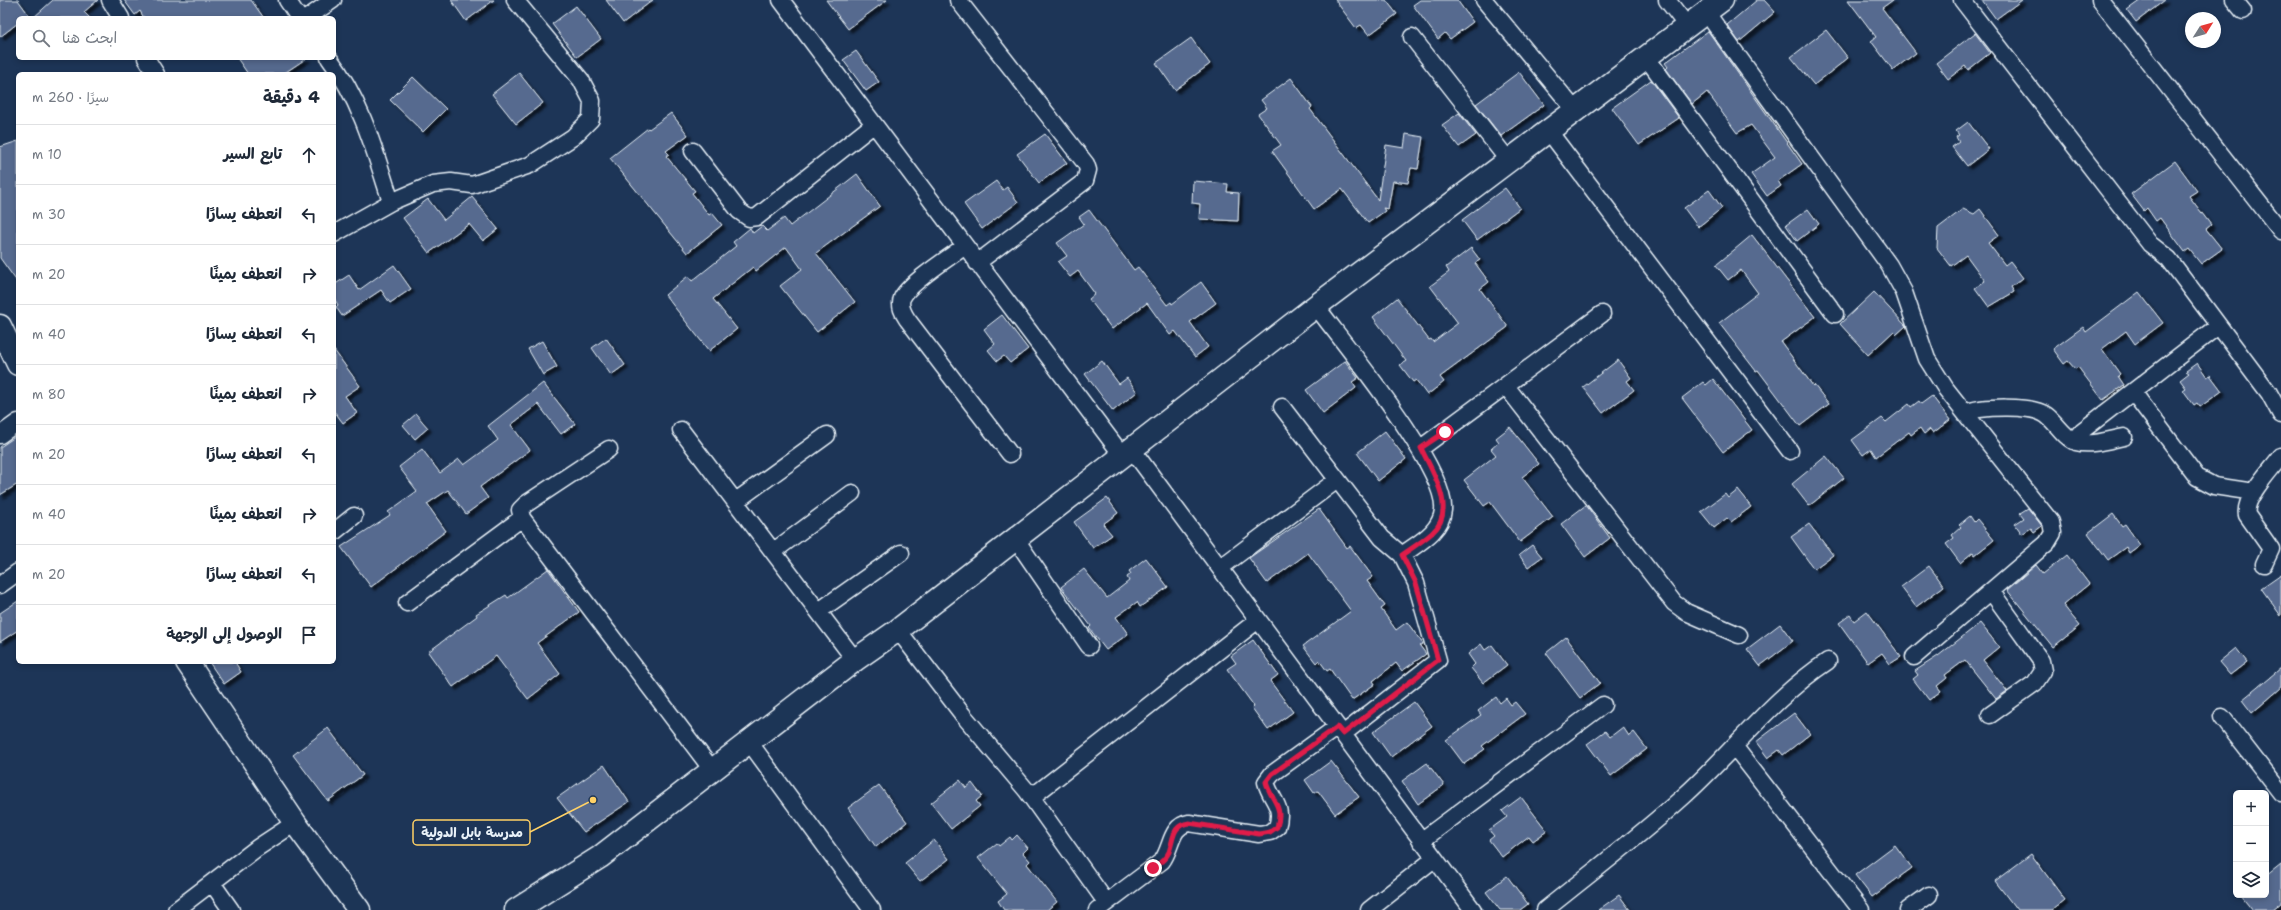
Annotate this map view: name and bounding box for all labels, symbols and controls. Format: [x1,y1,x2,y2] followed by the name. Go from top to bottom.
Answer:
[2185,12,2221,48] north arrow
[16,16,336,60] search box
[30,27,52,49] icon: search
[62,28,117,48] text: ابحث هنا
[263,86,320,108] text: 4 دقيقة
[32,89,109,106] text: سيرًا · 260 m
[223,144,282,164] text: تابع السير
[298,144,320,166] icon: ahead
[32,146,62,163] text: 10 m
[206,204,282,224] text: انعطف يسارًا
[298,204,320,226] icon: left
[32,206,66,223] text: 30 m
[210,264,282,284] text: انعطف يمينًا
[298,264,320,286] icon: right
[32,266,65,283] text: 20 m
[206,324,282,344] text: انعطف يسارًا
[298,324,320,346] icon: left
[32,326,66,343] text: 40 m
[210,384,282,404] text: انعطف يمينًا
[298,384,320,406] icon: right
[32,386,66,403] text: 80 m
[1436,423,1454,441] route start
[206,444,282,464] text: انعطف يسارًا
[298,444,320,466] icon: left
[32,446,65,463] text: 20 m
[210,504,282,524] text: انعطف يمينًا
[298,504,320,526] icon: right
[32,506,66,523] text: 40 m
[206,564,282,584] text: انعطف يسارًا
[298,564,320,586] icon: left
[32,566,65,583] text: 20 m
[166,624,282,644] text: الوصول إلى الوجهة
[298,624,320,646] icon: arrive
[2233,790,2269,898] map controls
[2233,790,2269,826] button: +
[413,820,530,845] callout: مدرسة بابل الدولية
[421,824,523,841] text: مدرسة بابل الدولية
[2233,826,2269,862] button: −
[1144,859,1162,877] route end
[2233,862,2269,898] button: layers

